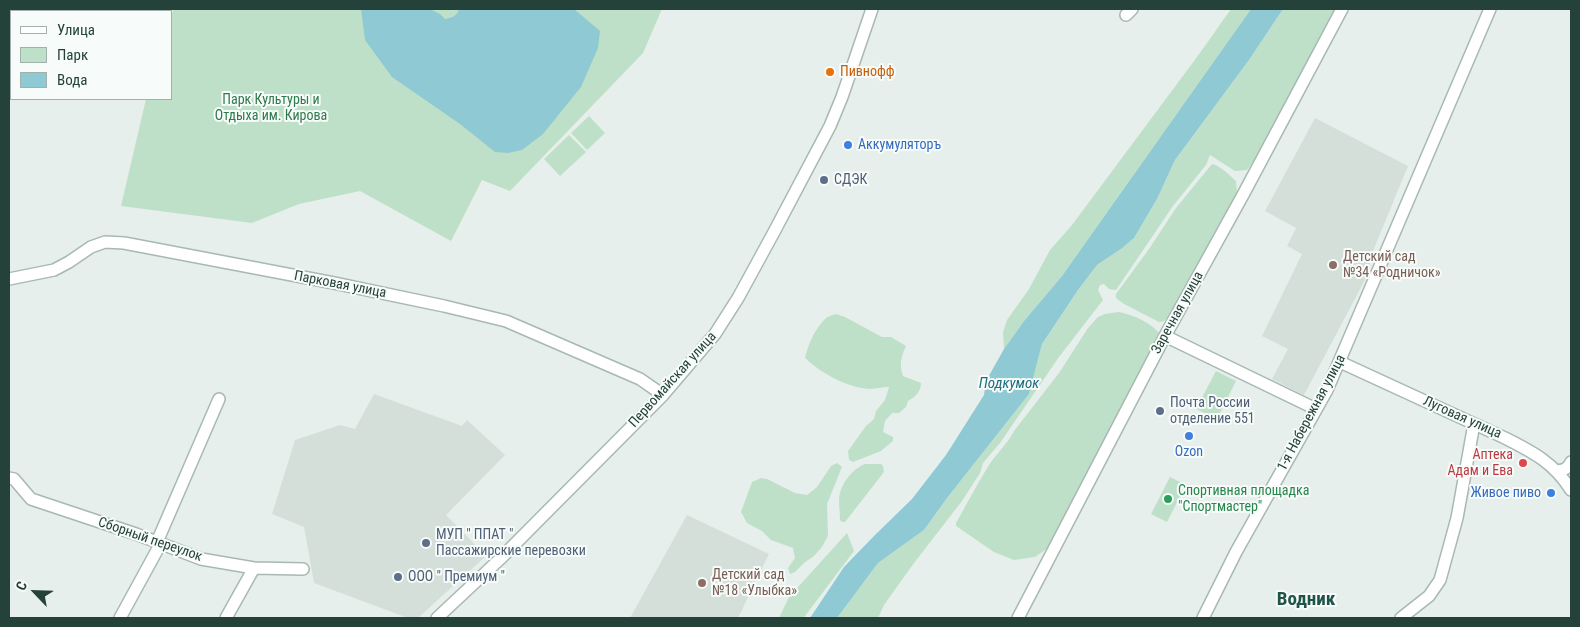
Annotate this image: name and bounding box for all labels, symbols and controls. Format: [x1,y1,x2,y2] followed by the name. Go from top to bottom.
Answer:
[10,10,172,100] legend
[57,21,95,39] text: Улица
[57,46,88,64] text: Парк
[840,64,895,80] place label: Пивнофф
[824,66,836,78] marker: Пивнофф
[57,71,87,89] text: Вода
[215,92,327,124] park label: Парк Культуры и Отдыха им. Кирова
[858,137,941,153] place label: Аккумуляторъ
[842,139,854,151] marker: Аккумуляторъ
[834,172,867,188] place label: СДЭК
[818,174,830,186] marker: СДЭК
[1343,249,1441,282] place label: Детский сад №34 «Родничок»
[1327,259,1339,271] marker: Детский сад №34 «Родничок»
[293,268,387,302] street label: Парковая улица
[1148,269,1208,357] street label: Заречная улица
[626,329,720,431] street label: Первомайская улица
[1274,352,1350,474] street label: 1-я Набережная улица
[979,375,1039,393] water label: Подкумок
[1420,393,1504,443] street label: Луговая улица
[1170,395,1255,428] place label: Почта России отделение 551
[1154,405,1166,417] marker: Почта России отделение 551
[1183,430,1195,442] marker: Ozon
[1175,444,1203,460] place label: Ozon
[1447,447,1513,480] place label: Аптека Адам и Ева
[1517,457,1529,469] marker: Аптека Адам и Ева
[1178,483,1309,516] place label: Спортивная площадка "Спортмастер"
[1471,485,1541,501] place label: Живое пиво
[1545,487,1557,499] marker: Живое пиво
[1162,493,1174,505] marker: Спортивная площадка "Спортмастер"
[96,514,204,566] street label: Сборный переулок
[436,527,586,560] place label: МУП " ППАТ " Пассажирские перевозки
[420,537,432,549] marker: МУП " ППАТ " Пассажирские перевозки
[10,567,60,617] north arrow
[712,567,797,600] place label: Детский сад №18 «Улыбка»
[408,569,505,585] place label: ООО " Премиум "
[392,571,404,583] marker: ООО " Премиум "
[696,577,708,589] marker: Детский сад №18 «Улыбка»
[12,579,30,593] text: С
[1277,589,1335,611] district label: Водник

